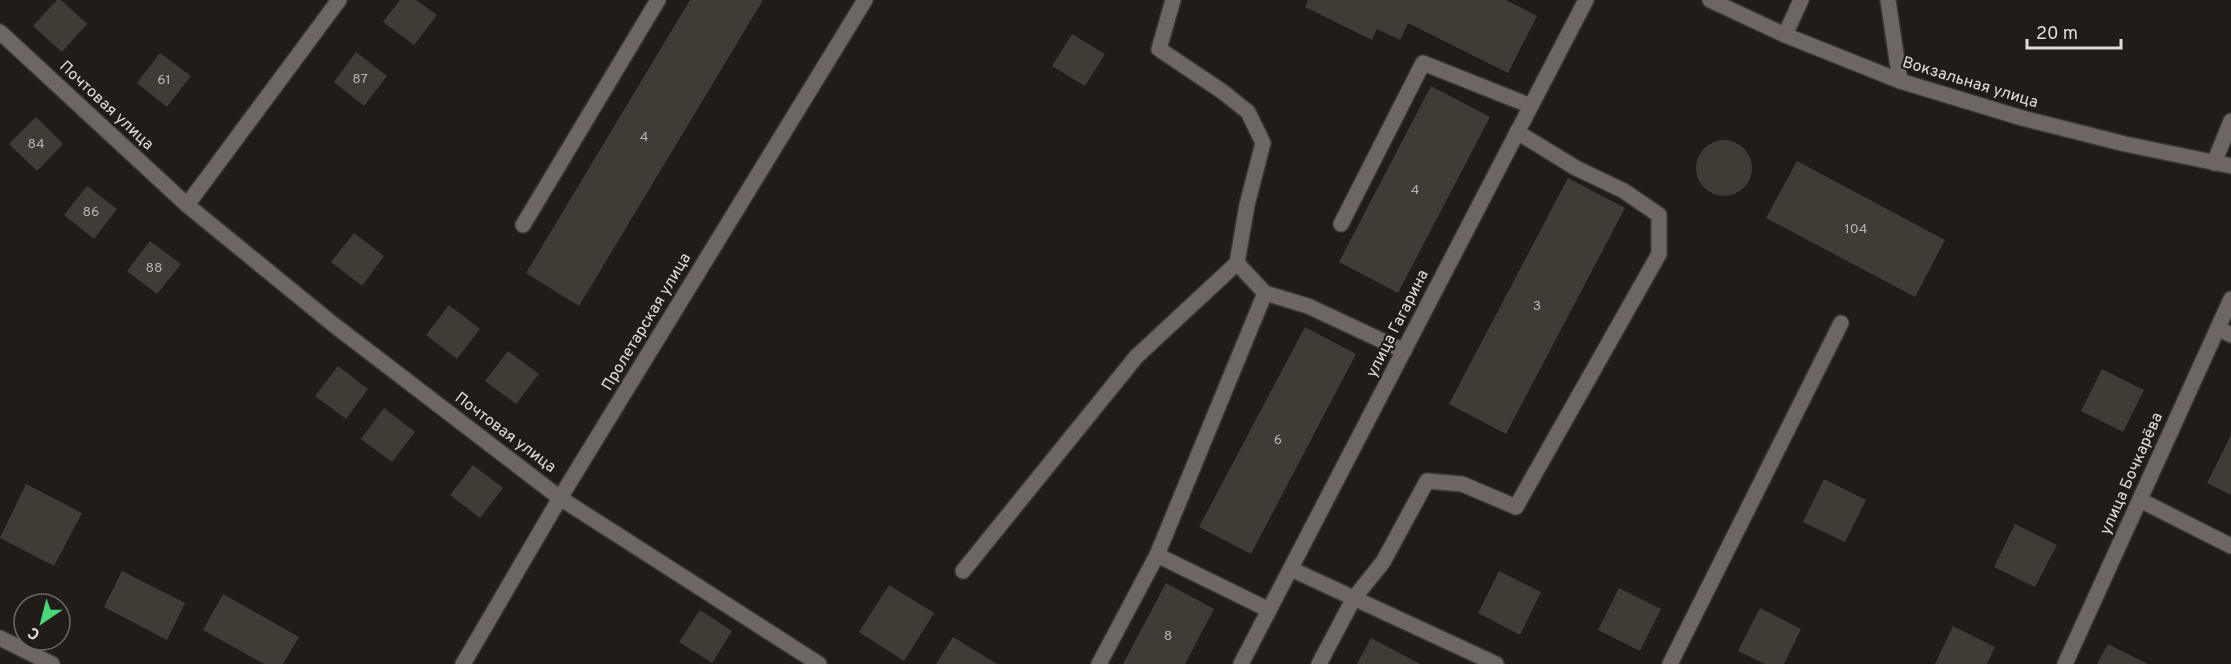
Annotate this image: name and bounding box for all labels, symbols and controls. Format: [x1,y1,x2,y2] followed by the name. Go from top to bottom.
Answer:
[2027,12,2122,50] scale bar
[2036,23,2078,46] text: 20 m
[1900,53,2040,113] street label: Вокзальная улица
[55,57,157,155] street label: Почтовая улица
[352,71,368,88] house number: 87
[157,72,171,89] house number: 61
[640,129,648,146] house number: 4
[27,136,45,153] house number: 84
[1411,182,1419,199] house number: 4
[83,204,99,221] house number: 86
[1845,221,1867,238] house number: 104
[598,250,696,394] street label: Пролетарская улица
[145,260,163,277] house number: 88
[1362,267,1434,381] street label: улица Гагарина
[1533,298,1541,315] house number: 3
[450,388,560,478] street label: Почтовая улица
[2096,410,2168,538] street label: улица Бочкарёва
[1274,432,1282,449] house number: 6
[12,592,72,652] north arrow
[25,622,44,644] text: С
[1164,628,1172,645] house number: 8

